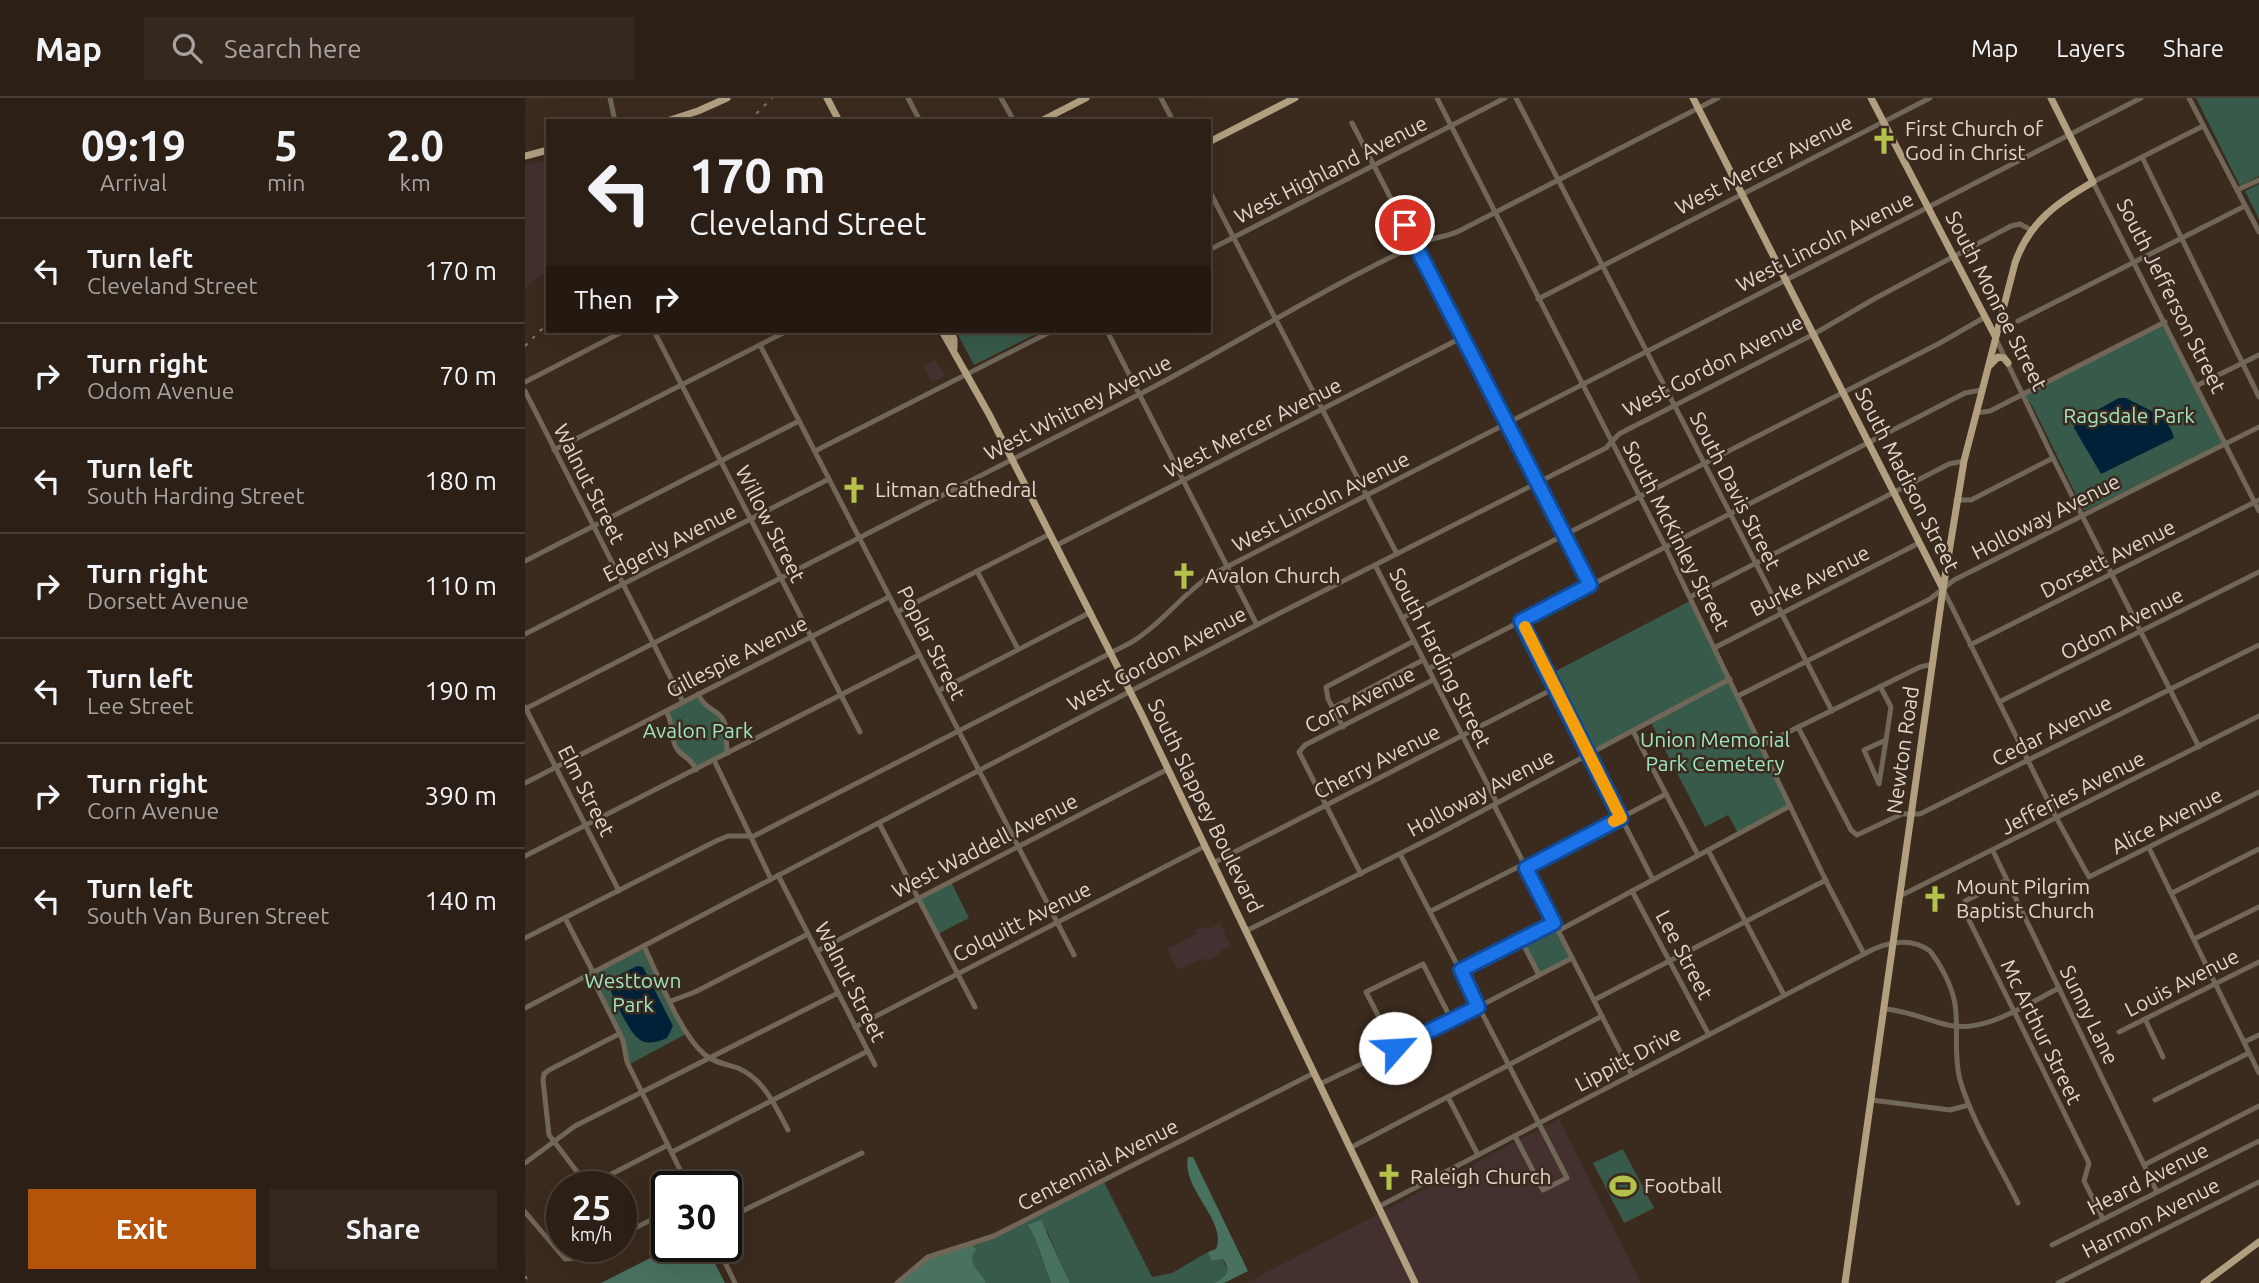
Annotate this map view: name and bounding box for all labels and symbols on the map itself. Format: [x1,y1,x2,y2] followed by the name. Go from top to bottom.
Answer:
[1671,109,1856,219] street label: West Mercer Avenue
[1230,110,1431,228] street label: West Highland Avenue
[1905,116,2044,164] place label: First Church of God in Christ
[1869,126,1899,156] church icon: First Church of God in Christ
[1732,186,1917,296] street label: West Lincoln Avenue
[2112,194,2231,397] street label: South Jefferson Street
[1375,195,1435,255] pin
[1941,207,2053,394] street label: South Monroe Street
[1618,309,1807,421] street label: West Gordon Avenue
[980,349,1175,465] street label: West Whitney Avenue
[1160,372,1345,482] street label: West Mercer Avenue
[1851,383,1965,576] street label: South Madison Street
[2063,403,2195,427] park label: Ragsdale Park
[1686,408,1786,573] street label: South Davis Street
[549,420,630,547] street label: Walnut Street
[1619,437,1735,634] street label: South McKinley Street
[1228,446,1413,556] street label: West Lincoln Avenue
[731,461,811,586] street label: Willow Street
[1968,468,2124,564] street label: Holloway Avenue
[839,475,869,505] church icon: Litman Cathedral
[875,477,1037,501] place label: Litman Cathedral
[599,498,740,586] street label: Edgerly Avenue
[2036,514,2179,602] street label: Dorsett Avenue
[1746,540,1873,620] street label: Burke Avenue
[1169,561,1199,591] church icon: Avalon Church
[1205,563,1341,587] place label: Avalon Church
[1385,564,1497,751] street label: South Harding Street
[893,582,971,704] street label: Poplar Street
[2056,582,2187,664] street label: Odom Avenue
[1063,601,1250,715] street label: West Gordon Avenue
[662,610,811,702] street label: Gillespie Avenue
[1300,661,1419,737] street label: Corn Avenue
[1881,685,1923,815] street label: Newton Road
[1988,690,2115,771] street label: Cedar Avenue
[1144,695,1268,916] street label: South Slappey Boulevard
[643,718,754,742] park label: Avalon Park
[1309,719,1444,803] street label: Cherry Avenue
[1640,727,1790,775] park label: Union Memorial Park Cemetery
[554,741,620,840] street label: Elm Street
[1403,743,1558,841] street label: Holloway Avenue
[1996,745,2149,839] street label: Jefferies Avenue
[2107,782,2226,858] street label: Alice Avenue
[888,788,1082,902] street label: West Waddell Avenue
[1956,874,2095,922] place label: Mount Pilgrim Baptist Church
[948,876,1095,966] street label: Colquitt Avenue
[1920,884,1950,914] church icon: Mount Pilgrim Baptist Church
[1651,906,1718,1003] street label: Lee Street
[810,918,891,1045] street label: Walnut Street
[2121,943,2243,1021] street label: Louis Avenue
[1996,955,2087,1108] street label: Mc Arthur Street
[2056,961,2124,1068] street label: Sunny Lane
[585,968,681,1016] park label: Westtown Park
[1358,1011,1432,1085] position arrow
[1570,1020,1685,1096] street label: Lippitt Drive
[1013,1113,1182,1215] street label: Centennial Avenue
[2083,1137,2212,1219] street label: Heard Avenue
[1374,1162,1404,1192] church icon: Raleigh Church
[1410,1164,1551,1188] place label: Raleigh Church
[651,1171,742,1262] speed limit sign: 30
[1608,1171,1638,1201] sports icon: Football
[2078,1172,2223,1262] street label: Harmon Avenue
[1644,1173,1722,1197] place label: Football

